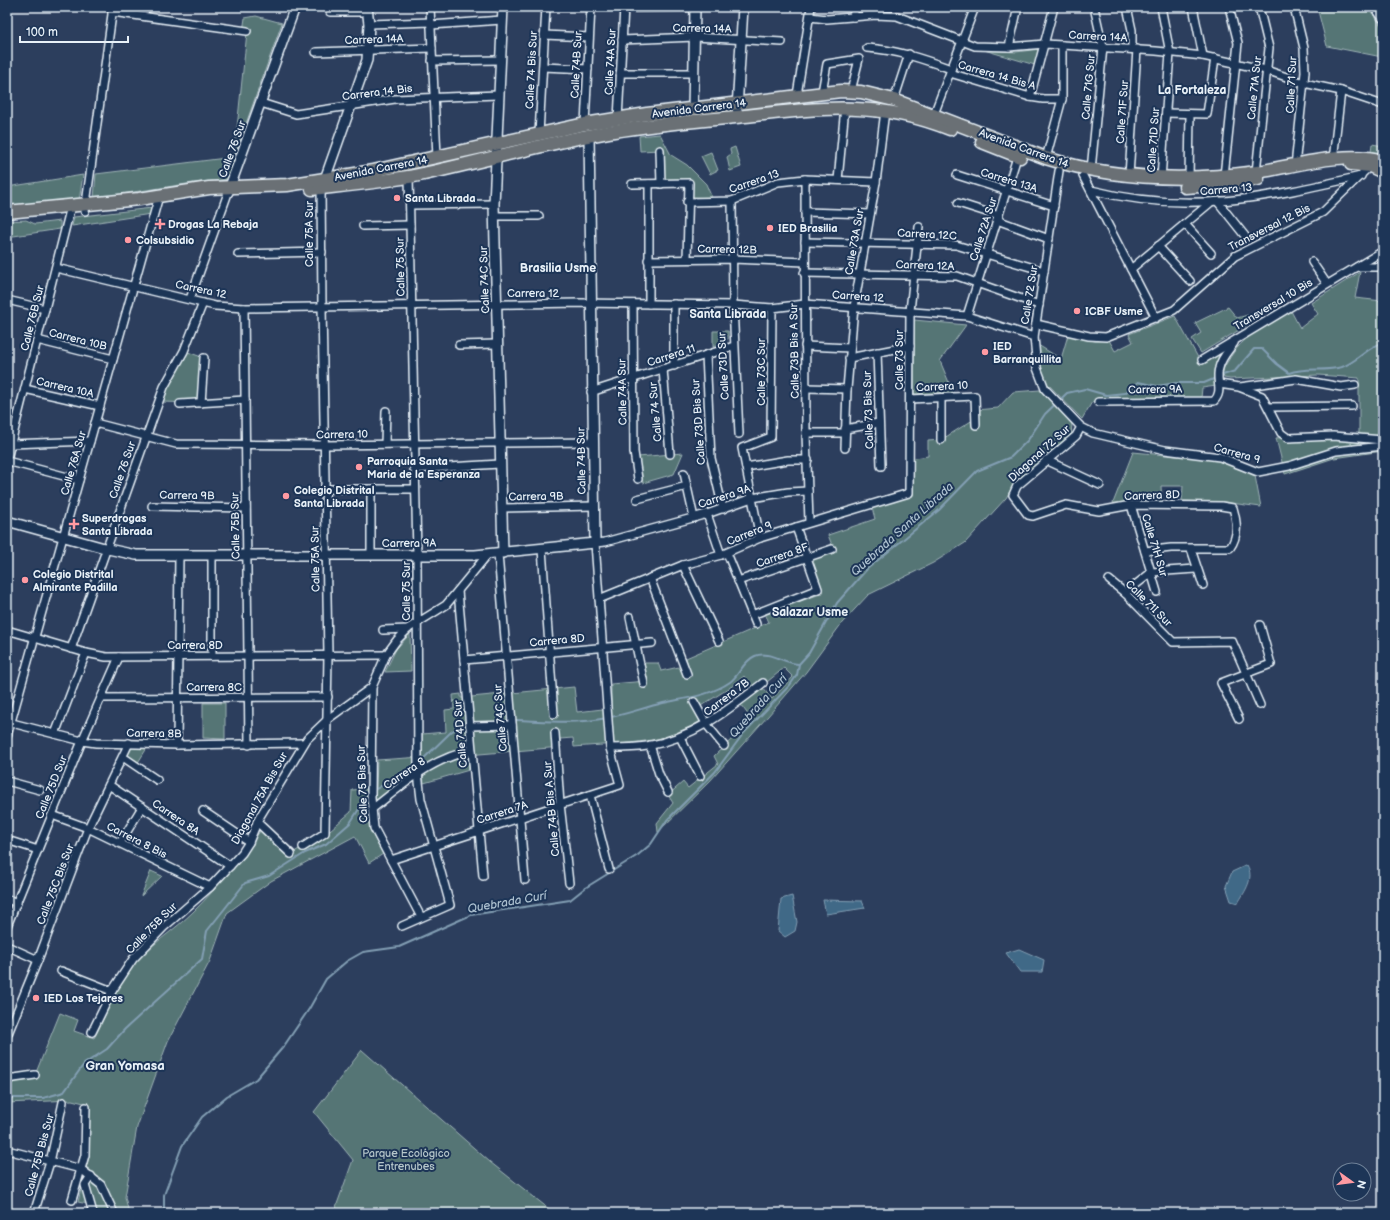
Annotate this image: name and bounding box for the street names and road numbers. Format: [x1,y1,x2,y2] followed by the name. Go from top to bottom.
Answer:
[672,21,732,36] street label: Carrera 14A
[602,27,619,96] street label: Calle 74A Sur
[1068,28,1128,45] street label: Carrera 14A
[523,30,540,109] street label: Calle 74 Bis Sur
[568,30,585,99] street label: Calle 74B Sur
[344,32,404,47] street label: Carrera 14A
[1079,53,1098,120] street label: Calle 71G Sur
[1245,55,1264,121] street label: Calle 71A Sur
[1284,55,1300,114] street label: Calle 71 Sur
[956,58,1038,93] street label: Carrera 14 Bis A
[1114,79,1131,144] street label: Calle 71F Sur
[341,82,414,103] street label: Carrera 14 Bis
[651,96,747,121] street label: Avenida Carrera 14
[1145,106,1162,173] street label: Calle 71D Sur
[216,118,249,179] street label: Calle 76 Sur
[977,126,1071,171] street label: Avenida Carrera 14
[333,153,429,184] street label: Avenida Carrera 14
[979,166,1039,195] street label: Carrera 13A
[727,167,781,196] street label: Carrera 13
[1199,181,1253,198] street label: Carrera 13
[967,195,1000,263] street label: Calle 72A Sur
[303,200,316,267] street label: Calle 75A Sur
[1226,201,1313,254] street label: Transversal 12 Bis
[842,207,867,276] street label: Calle 73A Sur
[897,226,957,243] street label: Carrera 12C
[393,236,408,297] street label: Calle 75 Sur
[697,242,757,257] street label: Carrera 12B
[477,245,492,314] street label: Calle 74C Sur
[895,258,955,273] street label: Carrera 12A
[1018,264,1041,325] street label: Calle 72 Sur
[1231,275,1316,333] street label: Transversal 10 Bis
[174,278,228,301] street label: Carrera 12
[18,283,47,352] street label: Calle 76B Sur
[507,287,559,300] street label: Carrera 12
[832,288,885,305] street label: Carrera 12
[787,302,802,399] street label: Calle 73B Bis A Sur
[47,326,109,353] street label: Carrera 10B
[893,329,906,390] street label: Calle 73 Sur
[715,331,732,400] street label: Calle 73D Sur
[755,337,768,406] street label: Calle 73C Sur
[645,342,697,369] street label: Carrera 11
[615,358,630,425] street label: Calle 74A Sur
[861,370,876,449] street label: Calle 73 Bis Sur
[35,375,95,400] street label: Carrera 10A
[689,377,708,465] street label: Calle 73D Bis Sur
[916,379,969,394] street label: Carrera 10
[646,381,665,442] street label: Calle 74 Sur
[1128,383,1183,396] street label: Carrera 9A
[1006,422,1074,484] street label: Diagonal 72 Sur
[574,426,589,495] street label: Calle 74B Sur
[58,428,89,497] street label: Calle 76A Sur
[316,428,369,441] street label: Carrera 10
[107,439,139,501] street label: Calle 76 Sur
[1212,441,1262,466] street label: Carrera 9
[696,482,752,511] street label: Carrera 9A
[1124,488,1180,503] street label: Carrera 8D
[159,489,215,502] street label: Carrera 9B
[508,490,564,503] street label: Carrera 9B
[228,491,243,560] street label: Calle 75B Sur
[1139,512,1171,579] street label: Calle 71H Sur
[725,519,774,548] street label: Carrera 9
[308,525,323,592] street label: Calle 75A Sur
[382,537,436,550] street label: Carrera 9A
[754,540,810,570] street label: Carrera 8F
[400,560,413,621] street label: Calle 75 Sur
[1123,577,1175,630] street label: Calle 71I Sur
[529,632,585,649] street label: Carrera 8D
[167,639,223,652] street label: Carrera 8D
[701,676,752,719] street label: Carrera 7B
[186,681,242,694] street label: Carrera 8C
[491,683,510,752] street label: Calle 74C Sur
[451,699,470,768] street label: Calle 74D Sur
[126,727,182,740] street label: Carrera 8B
[355,744,370,823] street label: Calle 75 Bis Sur
[229,749,291,847] street label: Diagonal 75A Bis Sur
[33,753,70,821] street label: Calle 75D Sur
[381,755,428,792] street label: Carrera 8
[541,760,562,857] street label: Calle 74B Bis A Sur
[150,797,202,838] street label: Carrera 8A
[475,798,530,827] street label: Carrera 7A
[104,820,170,862] street label: Carrera 8 Bis
[34,841,77,926] street label: Calle 75C Bis Sur
[123,899,180,957] street label: Calle 75B Sur
[22,1111,57,1198] street label: Calle 75B Bis Sur

